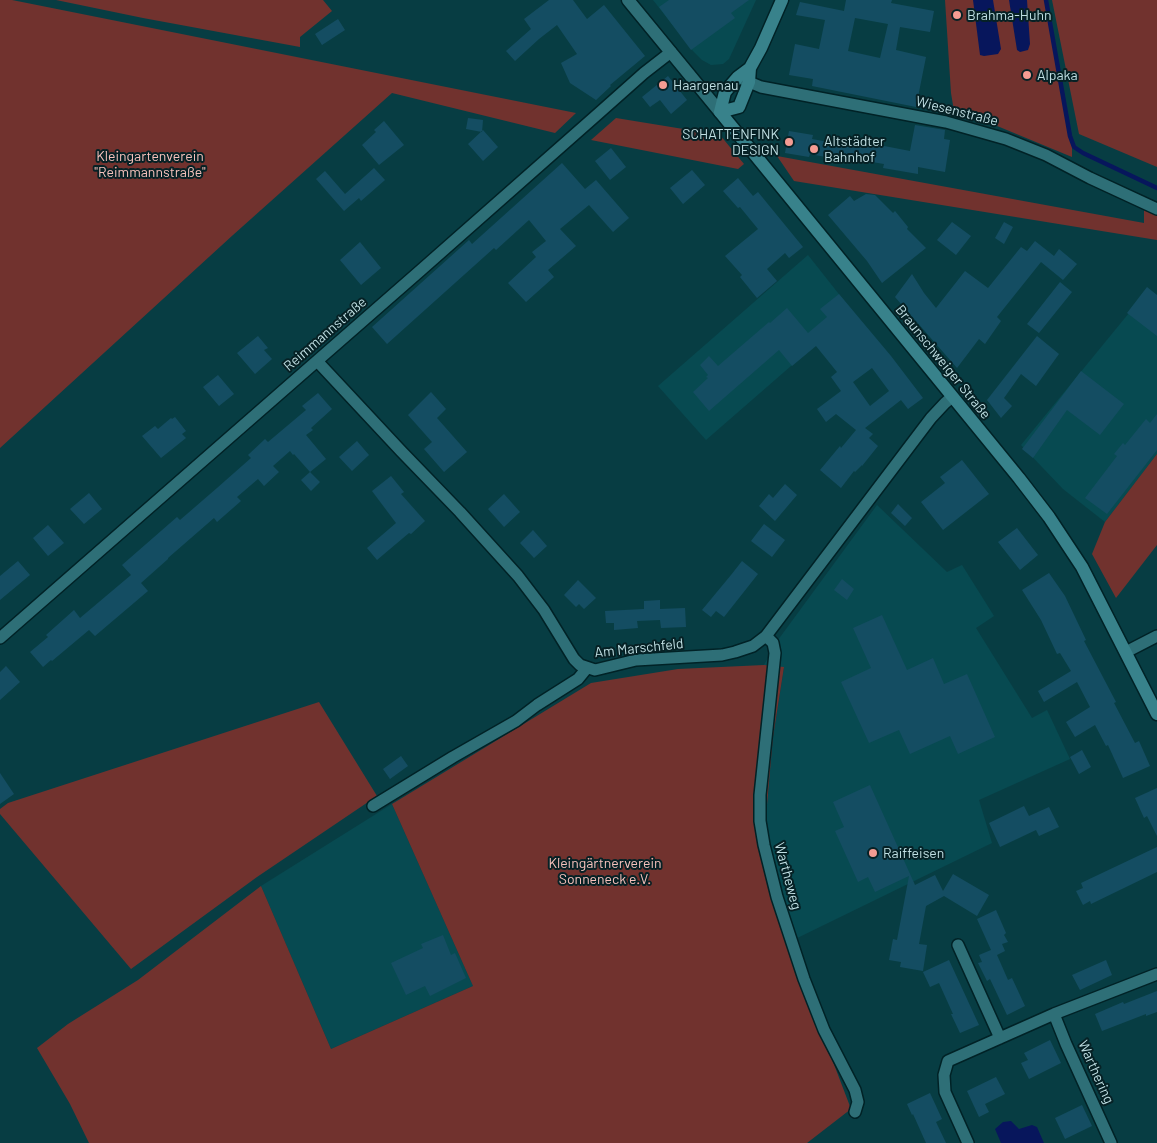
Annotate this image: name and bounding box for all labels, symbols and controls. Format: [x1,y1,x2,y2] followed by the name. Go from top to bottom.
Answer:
[967,7,1052,23] place label: Brahma-Huhn
[951,9,963,21] marker: Brahma-Huhn
[1037,67,1078,83] place label: Alpaka
[1021,69,1033,81] marker: Alpaka
[673,77,739,93] place label: Haargenau
[657,79,669,91] marker: Haargenau
[914,93,1000,129] street label: Wiesenstraße
[682,126,779,158] place label: SCHATTENFINK DESIGN
[824,133,885,166] place label: Altstädter Bahnhof
[783,136,795,148] marker: SCHATTENFINK DESIGN
[808,143,820,155] marker: Altstädter Bahnhof
[94,148,206,180] park label: Kleingartenverein "Reimmannstraße"
[280,293,370,375] street label: Reimmannstraße
[892,302,994,422] street label: Braunschweiger Straße
[594,635,684,661] street label: Am Marschfeld
[771,841,805,911] street label: Wartheweg
[883,845,944,861] place label: Raiffeisen
[867,847,879,859] marker: Raiffeisen
[548,855,662,888] park label: Kleingärtnerverein Sonneneck e.V.
[1075,1038,1117,1106] street label: Warthering

